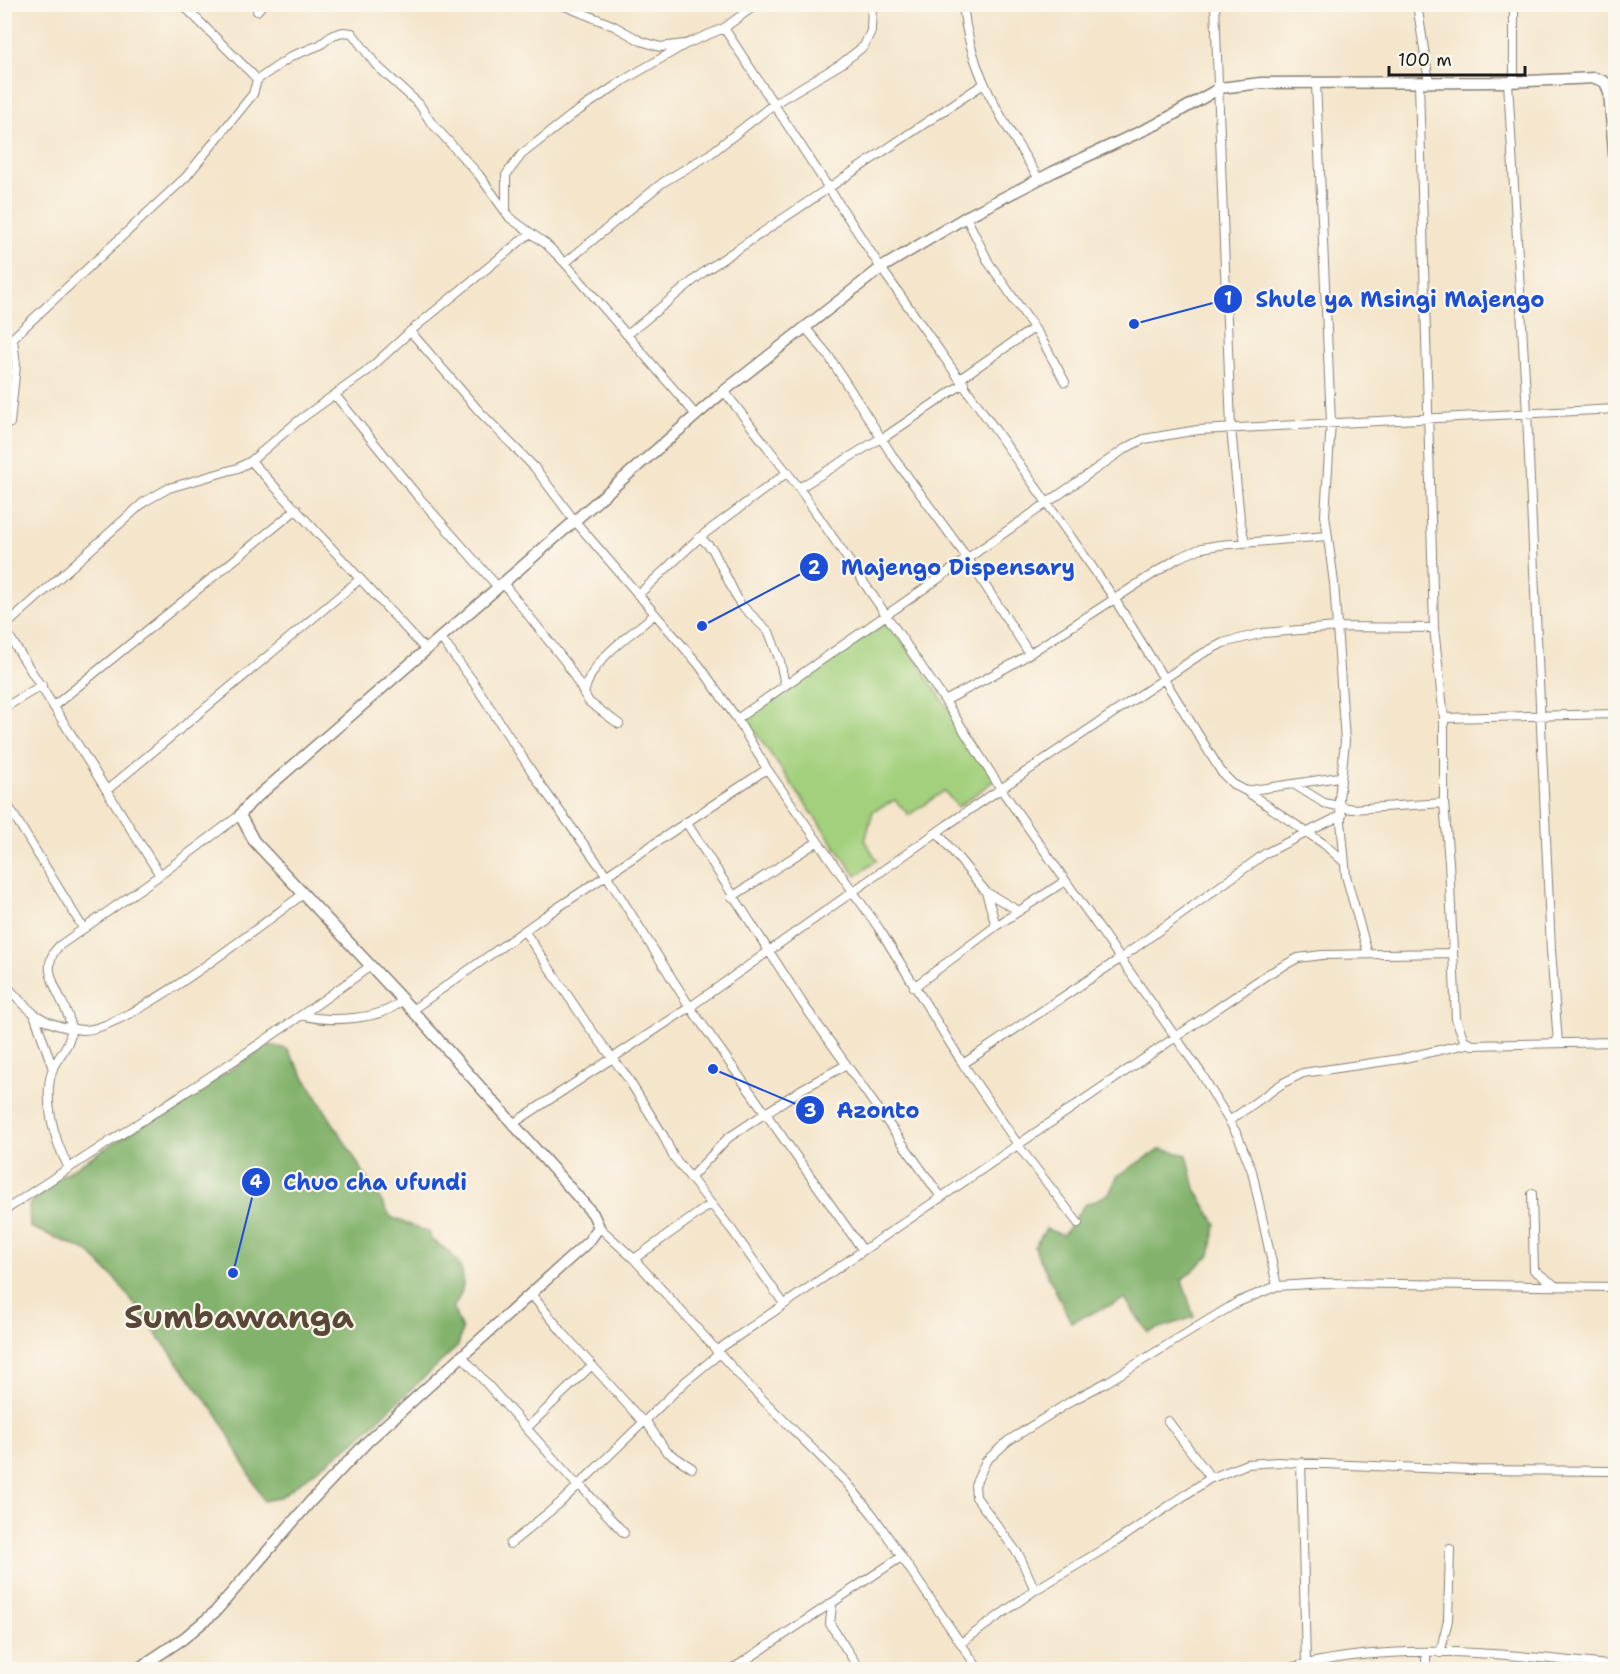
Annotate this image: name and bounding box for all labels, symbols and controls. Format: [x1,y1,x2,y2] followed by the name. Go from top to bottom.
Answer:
[1389,39,1526,77] scale bar
[1398,48,1452,72] text: 100 m
[1213,279,1556,319] callout: Shule ya Msingi Majengo
[1255,285,1545,314] text: Shule ya Msingi Majengo
[1224,287,1232,311] text: 1
[799,547,1087,587] callout: Majengo Dispensary
[841,553,1075,582] text: Majengo Dispensary
[808,556,821,580] text: 2
[795,1090,932,1130] callout: Azonto
[837,1096,919,1125] text: Azonto
[804,1099,816,1123] text: 3
[241,1162,479,1202] callout: Chuo cha ufundi
[283,1168,467,1197] text: Chuo cha ufundi
[250,1170,263,1194] text: 4
[124,1294,354,1339] district label: Sumbawanga

